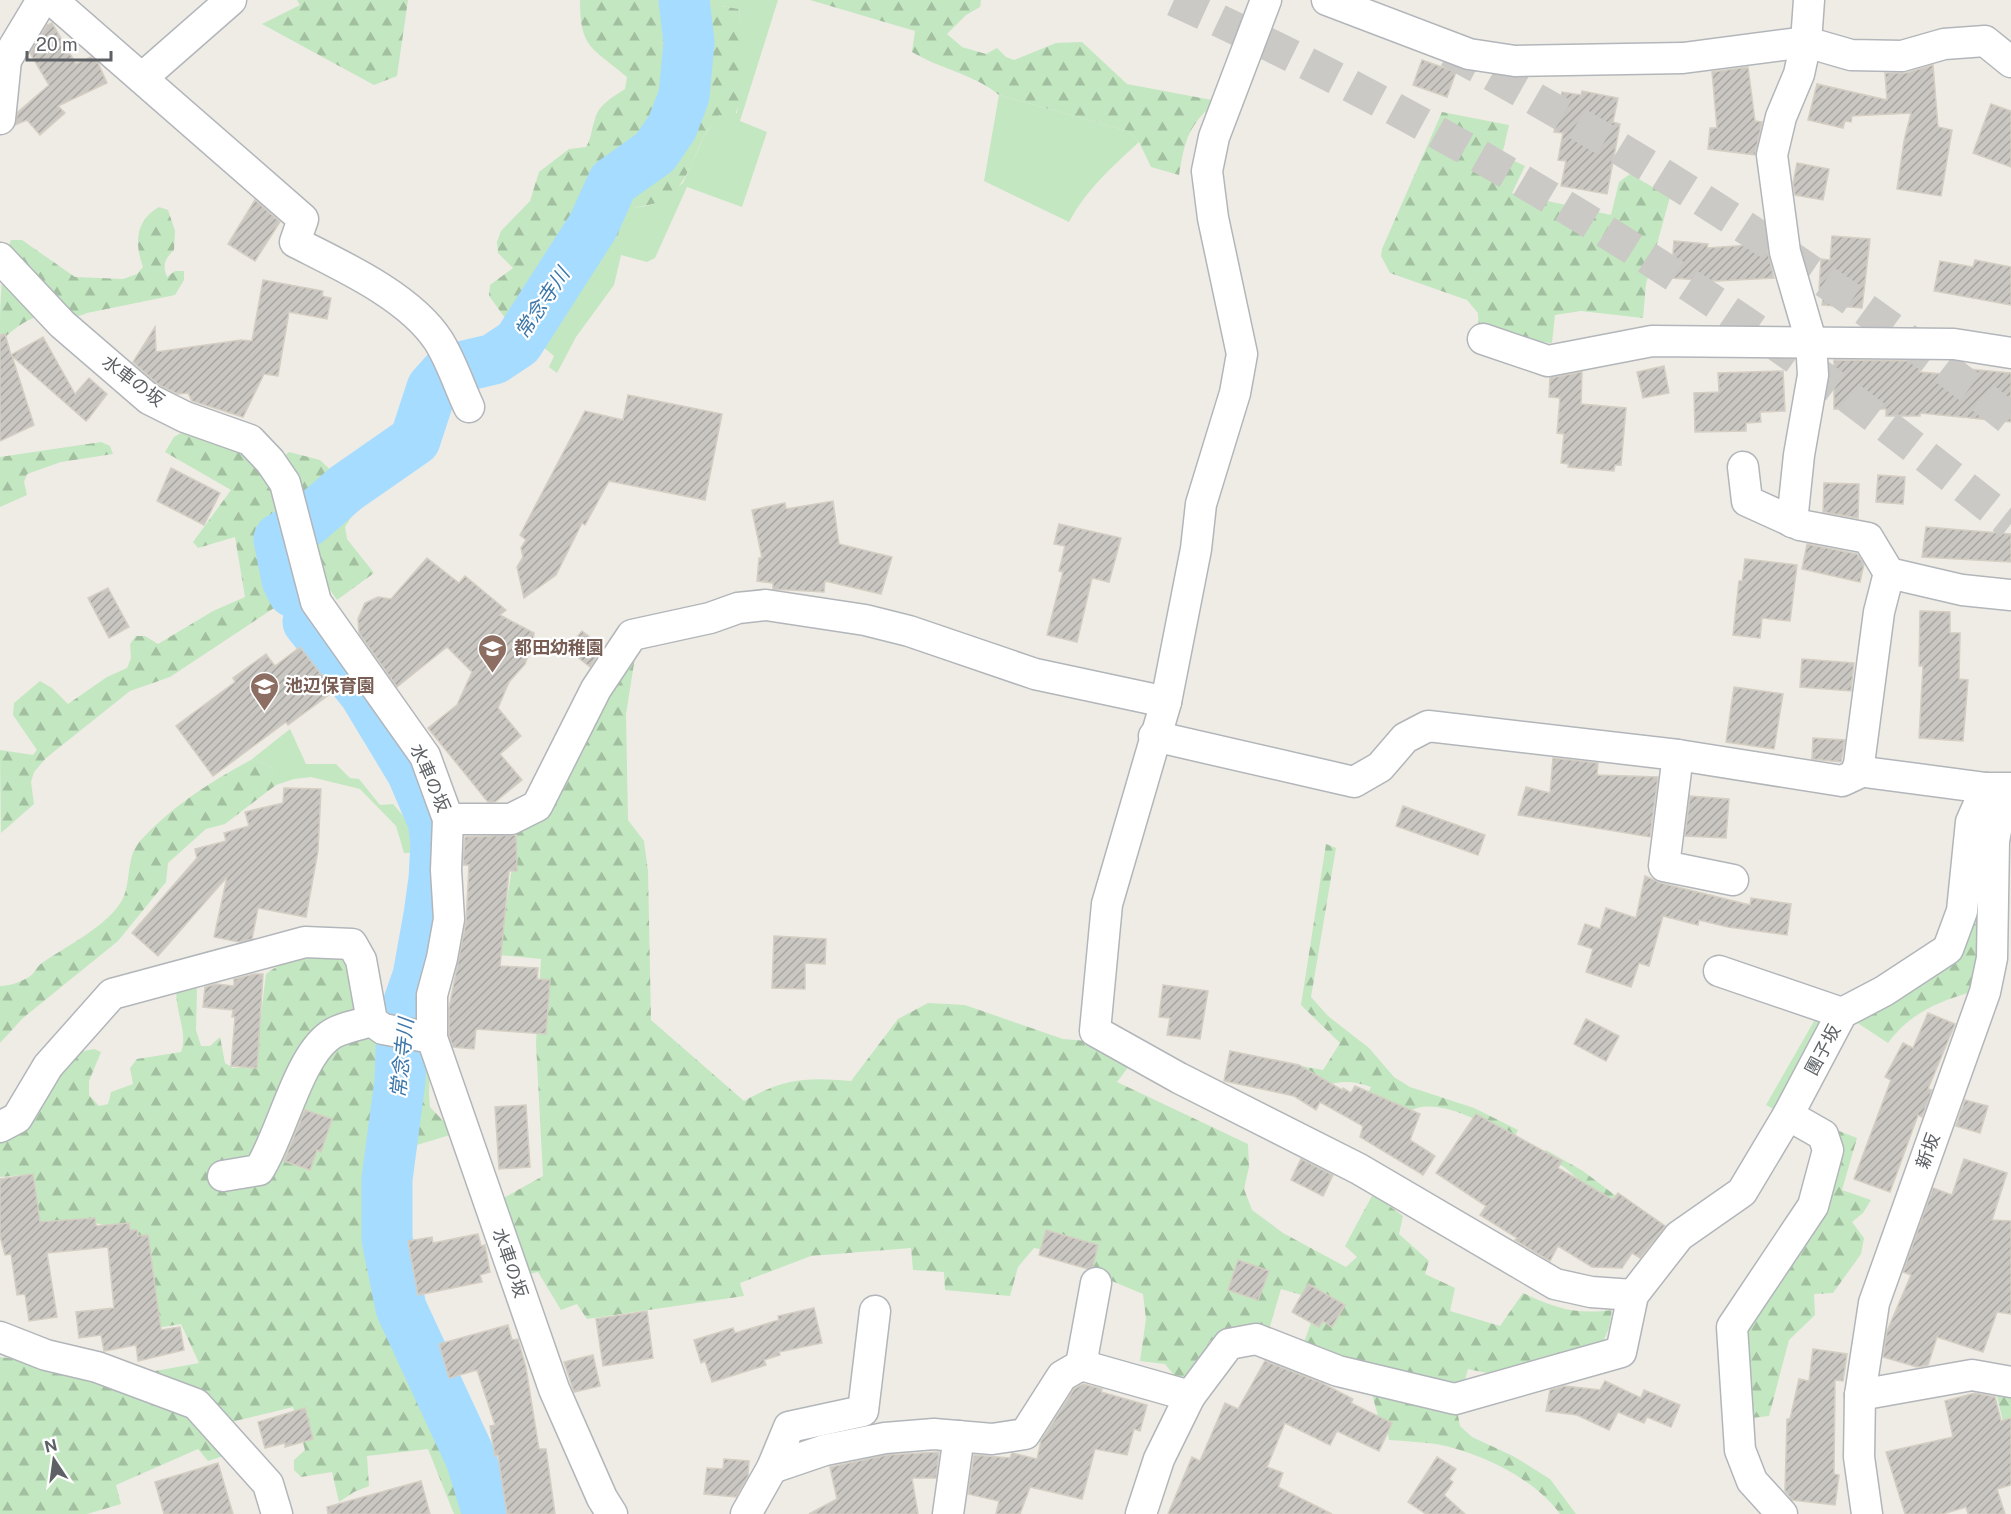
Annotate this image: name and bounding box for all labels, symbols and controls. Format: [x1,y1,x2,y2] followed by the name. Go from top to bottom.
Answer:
[27,24,111,62] scale bar
[36,34,78,55] text: 20 m
[510,261,575,343] water label: 常念寺川
[98,351,168,411] street label: 水車の坂
[477,632,509,674] school or university icon: 都田幼稚園
[514,637,604,658] place label: 都田幼稚園
[248,670,280,712] school or university icon: 池辺保育園
[285,675,375,696] place label: 池辺保育園
[406,741,455,815] street label: 水車の坂
[386,1015,418,1099] water label: 常念寺川
[1801,1021,1845,1079] street label: 團子坂
[1912,1130,1944,1171] street label: 新坂
[489,1225,532,1300] street label: 水車の坂
[24,1430,84,1490] north arrow
[43,1435,59,1457] text: N

